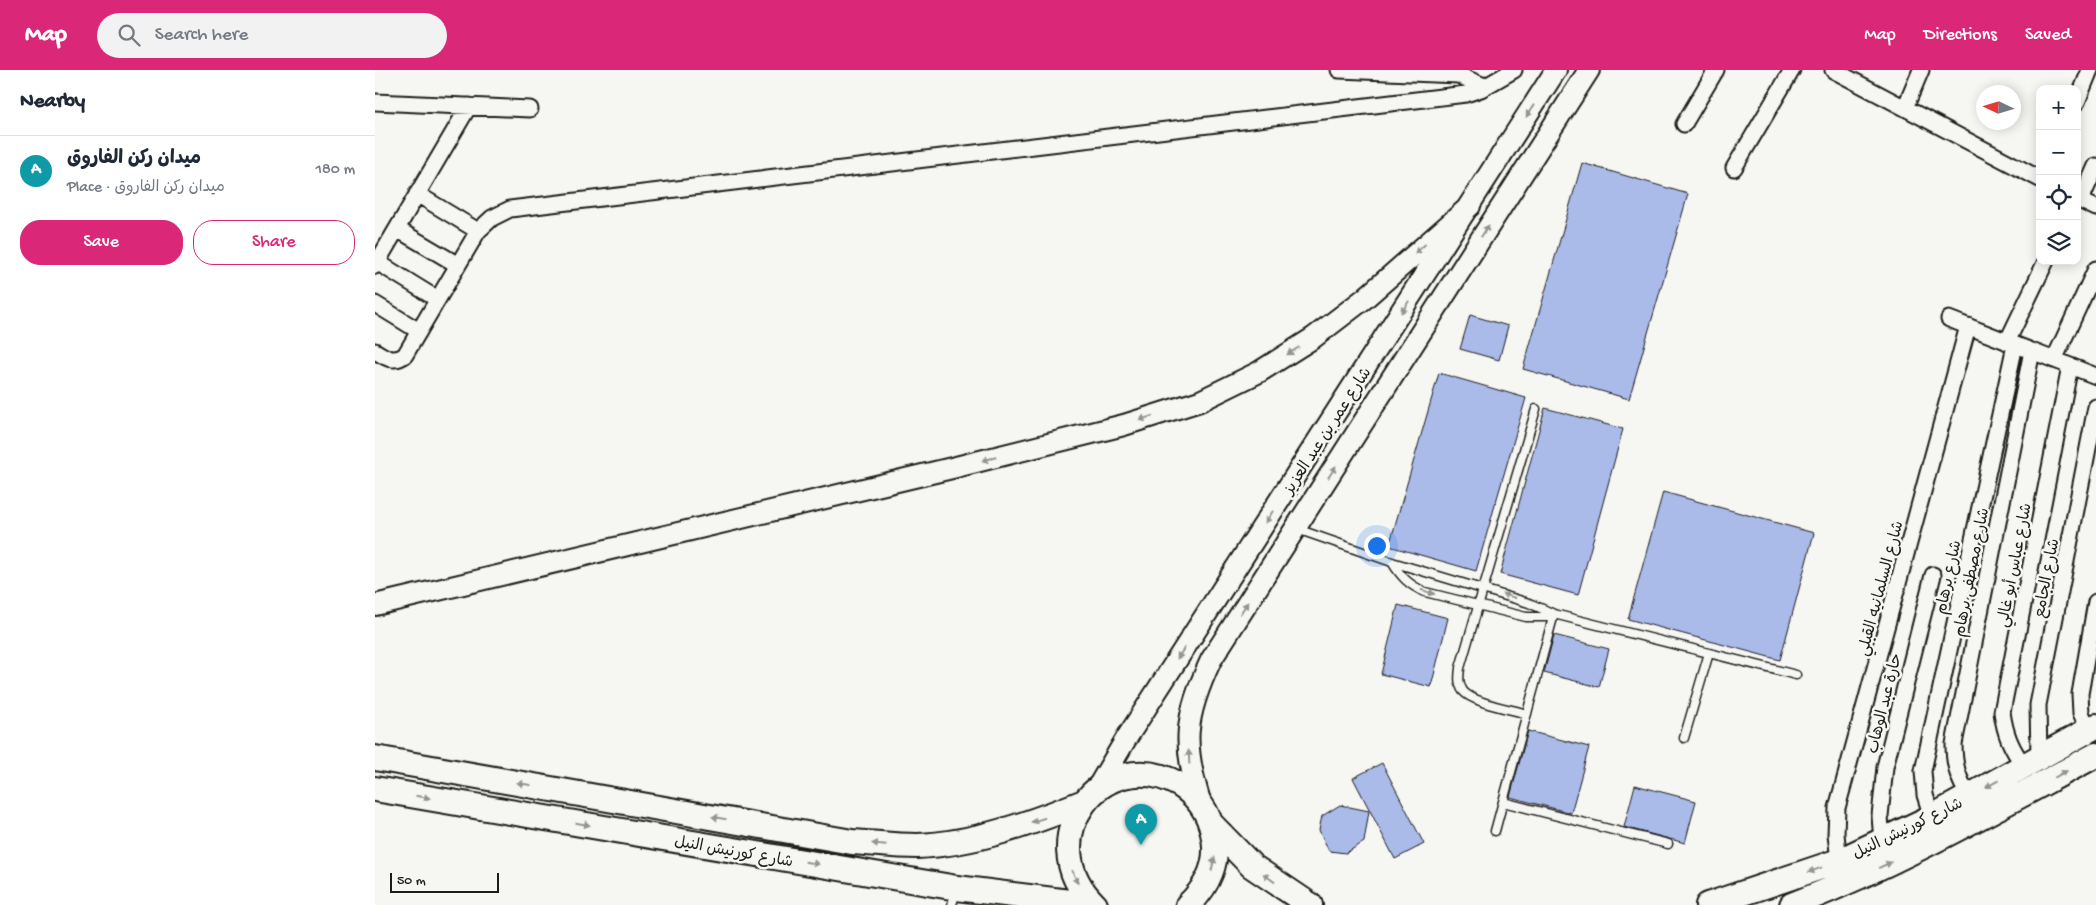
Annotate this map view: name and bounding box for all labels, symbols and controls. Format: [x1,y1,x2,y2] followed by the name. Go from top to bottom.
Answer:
[97,13,447,58] search box
[25,21,67,50] text: Map
[115,21,143,49] icon: search
[155,24,248,47] text: Search here
[1864,25,1896,46] text: Map
[1924,25,1997,46] text: Directions
[2025,25,2071,46] text: Saved
[1976,85,2021,130] north arrow
[2036,85,2081,265] map controls
[2036,85,2081,130] button: +
[20,90,85,115] text: Nearby
[1526,105,1535,118] one-way arrow
[2036,130,2081,175] button: −
[67,148,201,171] text: ميدان ركن الفاروق
[31,161,41,180] text: A
[316,161,355,180] text: 180 m
[2036,175,2081,220] button: locate
[67,179,225,198] text: Place · ميدان ركن الفاروق
[20,220,183,265] button: Save
[193,220,355,265] button: Share
[2036,220,2081,265] button: layers
[1481,225,1490,238] one-way arrow
[1414,243,1426,255] one-way arrow
[1400,300,1410,314] one-way arrow
[1287,346,1300,355] one-way arrow
[1280,365,1377,501] street label: شارع عمر بن عبد العزيز
[1139,414,1154,422] one-way arrow
[982,455,997,463] one-way arrow
[1327,465,1337,478] one-way arrow
[1993,502,2040,630] street label: شارع عباس أبو غالي
[1952,507,1995,639] street label: شارع مصطفى برهام
[1264,510,1274,524] one-way arrow
[1855,519,1911,659] street label: شارع السلمانيه القبلي
[1364,533,1390,559] your location
[2031,537,2065,620] street label: شارع الجامع
[1933,539,1968,616] street label: شارع برهام
[1421,588,1436,596] one-way arrow
[1501,592,1516,599] one-way arrow
[1240,602,1249,615] one-way arrow
[1176,647,1186,660] one-way arrow
[1865,652,1908,756] street label: حارة عبد الوهاب
[1185,749,1193,765] one-way arrow
[2053,770,2068,778] one-way arrow
[516,779,532,787] one-way arrow
[1986,779,1999,788] one-way arrow
[415,793,431,801] one-way arrow
[1850,794,1967,865] street label: شارع كورنيش النيل
[1125,804,1157,845] pin: A
[710,814,726,822] one-way arrow
[1031,816,1046,824] one-way arrow
[576,821,592,829] one-way arrow
[672,833,794,873] street label: شارع كورنيش النيل
[871,840,887,848] one-way arrow
[1209,857,1217,872] one-way arrow
[805,860,821,868] one-way arrow
[1878,861,1892,869] one-way arrow
[1807,866,1822,874] one-way arrow
[390,870,499,893] scale bar
[1072,870,1080,884] one-way arrow
[397,873,426,890] text: 50 m
[1262,873,1276,883] one-way arrow

